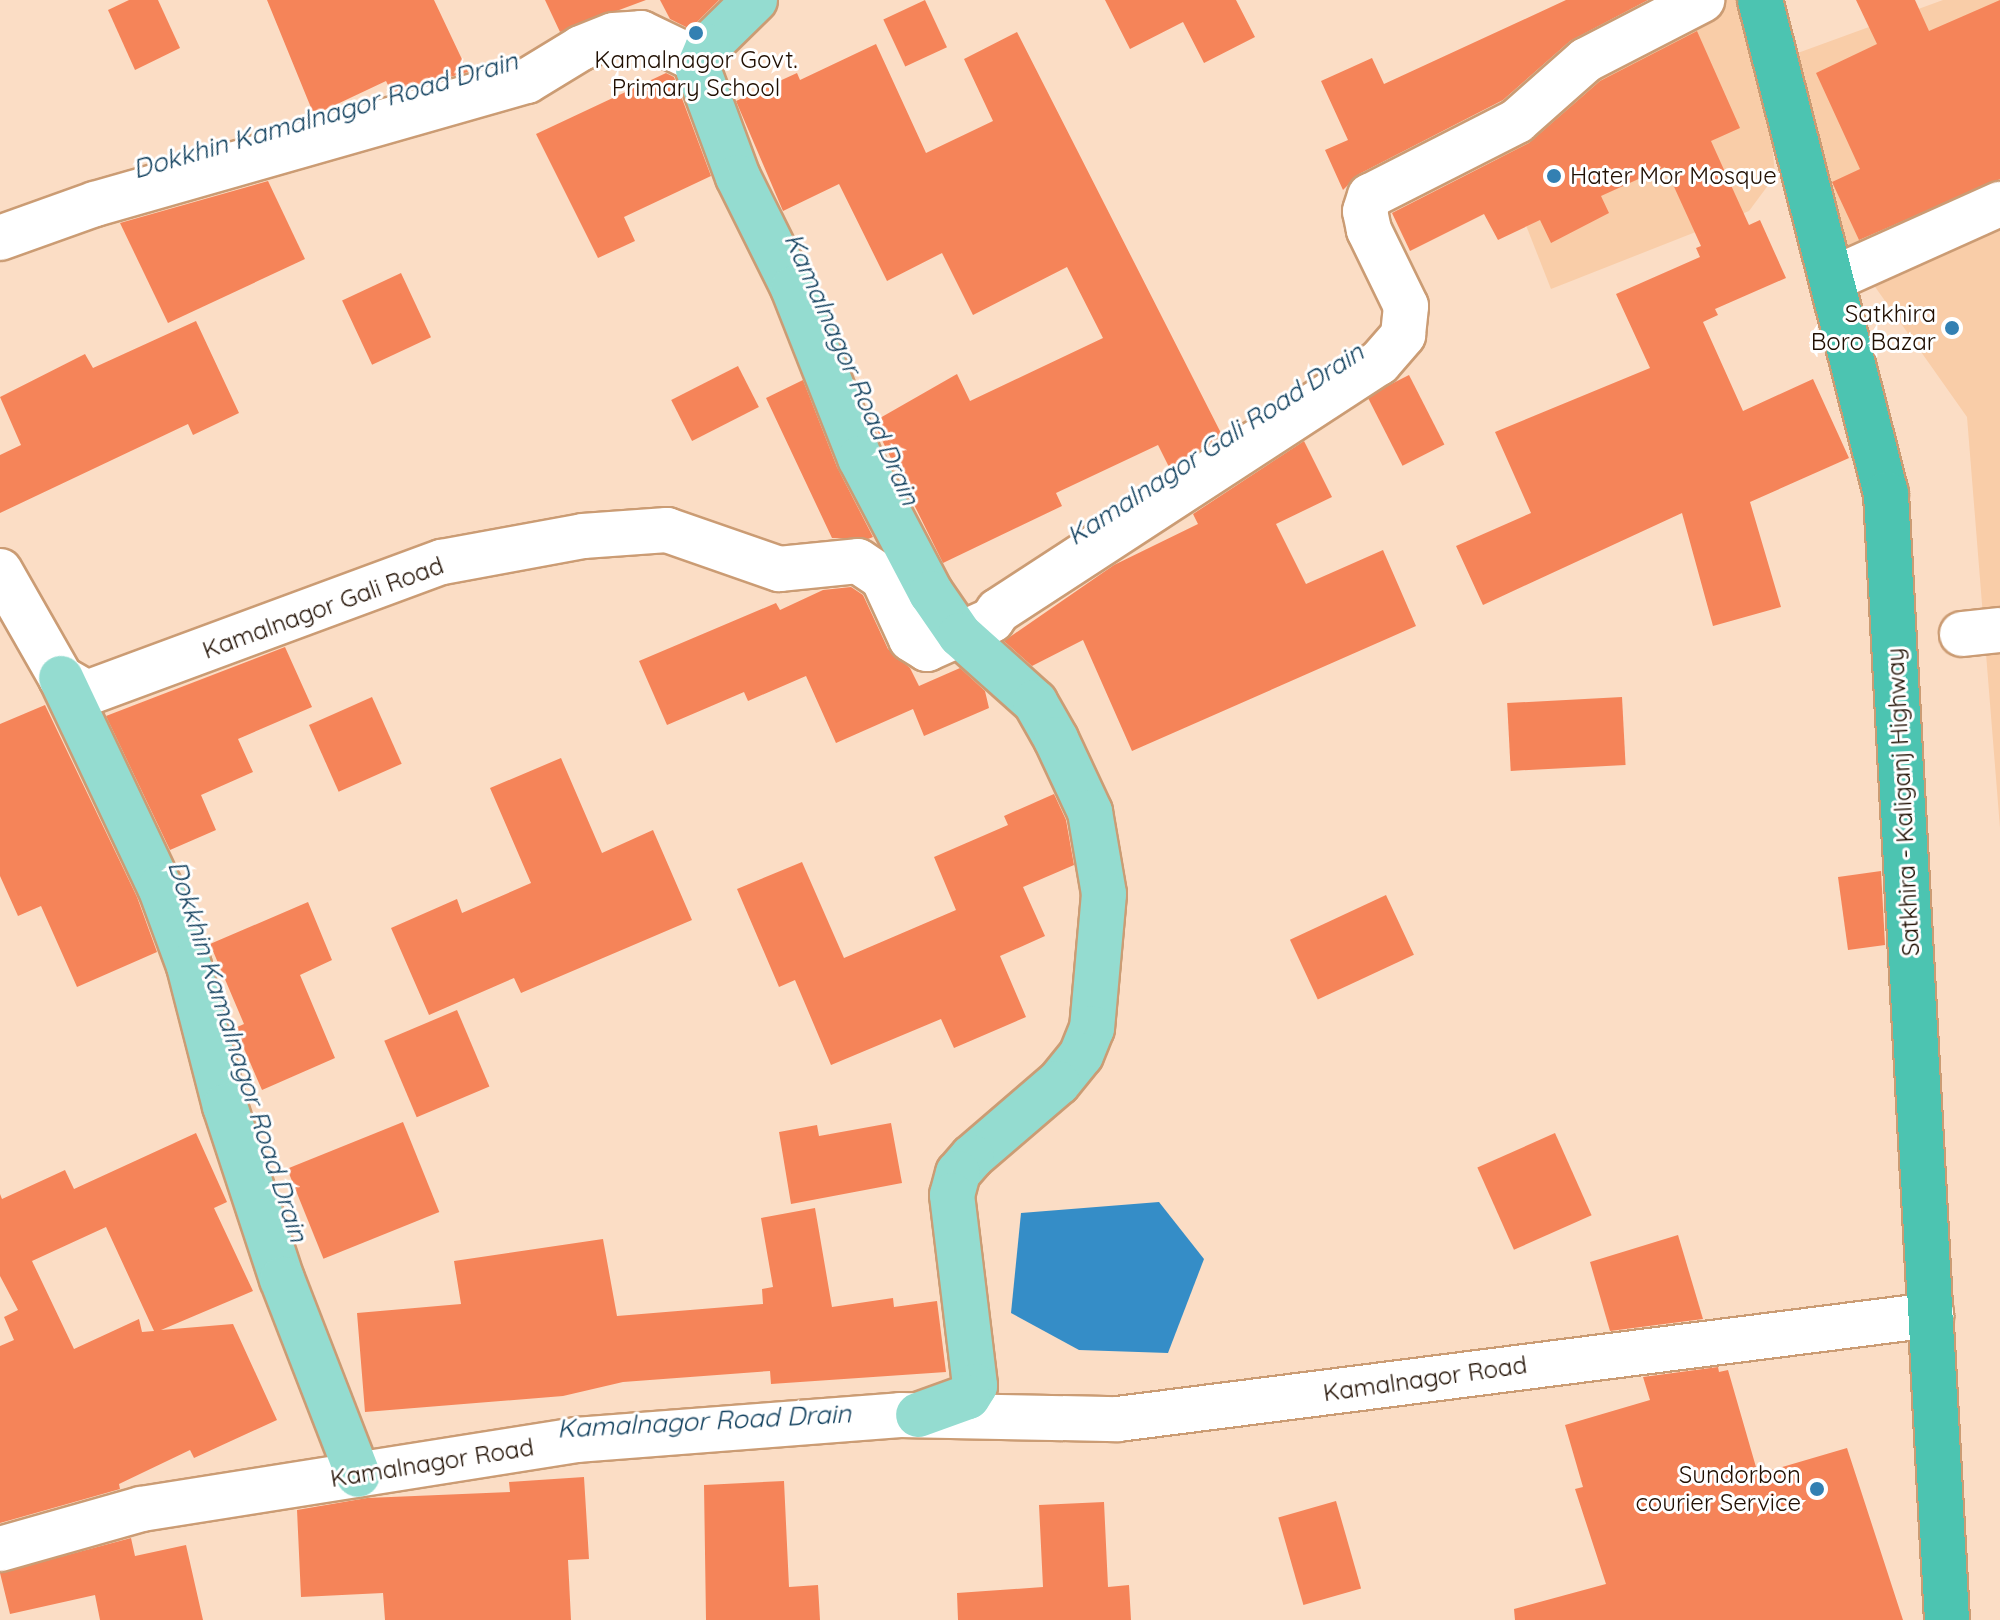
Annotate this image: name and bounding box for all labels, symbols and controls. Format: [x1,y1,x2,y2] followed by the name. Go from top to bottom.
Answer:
[687,24,705,42] marker: Kamalnagor Govt. Primary School
[129,45,521,185] water label: Dokkhin Kamalnagor Road Drain
[594,46,798,102] place label: Kamalnagor Govt. Primary School
[1570,162,1777,190] place label: Hater Mor Mosque
[1545,167,1563,185] marker: Hater Mor Mosque
[778,228,926,510] water label: Kamalnagor Road Drain
[1811,300,1936,356] place label: Satkhira Boro Bazar
[1943,319,1961,337] marker: Satkhira Boro Bazar
[1061,336,1369,552] water label: Kamalnagor Gali Road Drain
[199,551,447,665] street label: Kamalnagor Gali Road
[1881,647,1925,957] street label: Satkhira - Kaliganj Highway
[162,856,314,1246] water label: Dokkhin Kamalnagor Road Drain
[1321,1350,1529,1408] street label: Kamalnagor Road
[556,1398,852,1444] water label: Kamalnagor Road Drain
[328,1433,536,1493] street label: Kamalnagor Road
[1635,1461,1801,1517] place label: Sundorbon courier Service
[1808,1480,1826,1498] marker: Sundorbon courier Service

